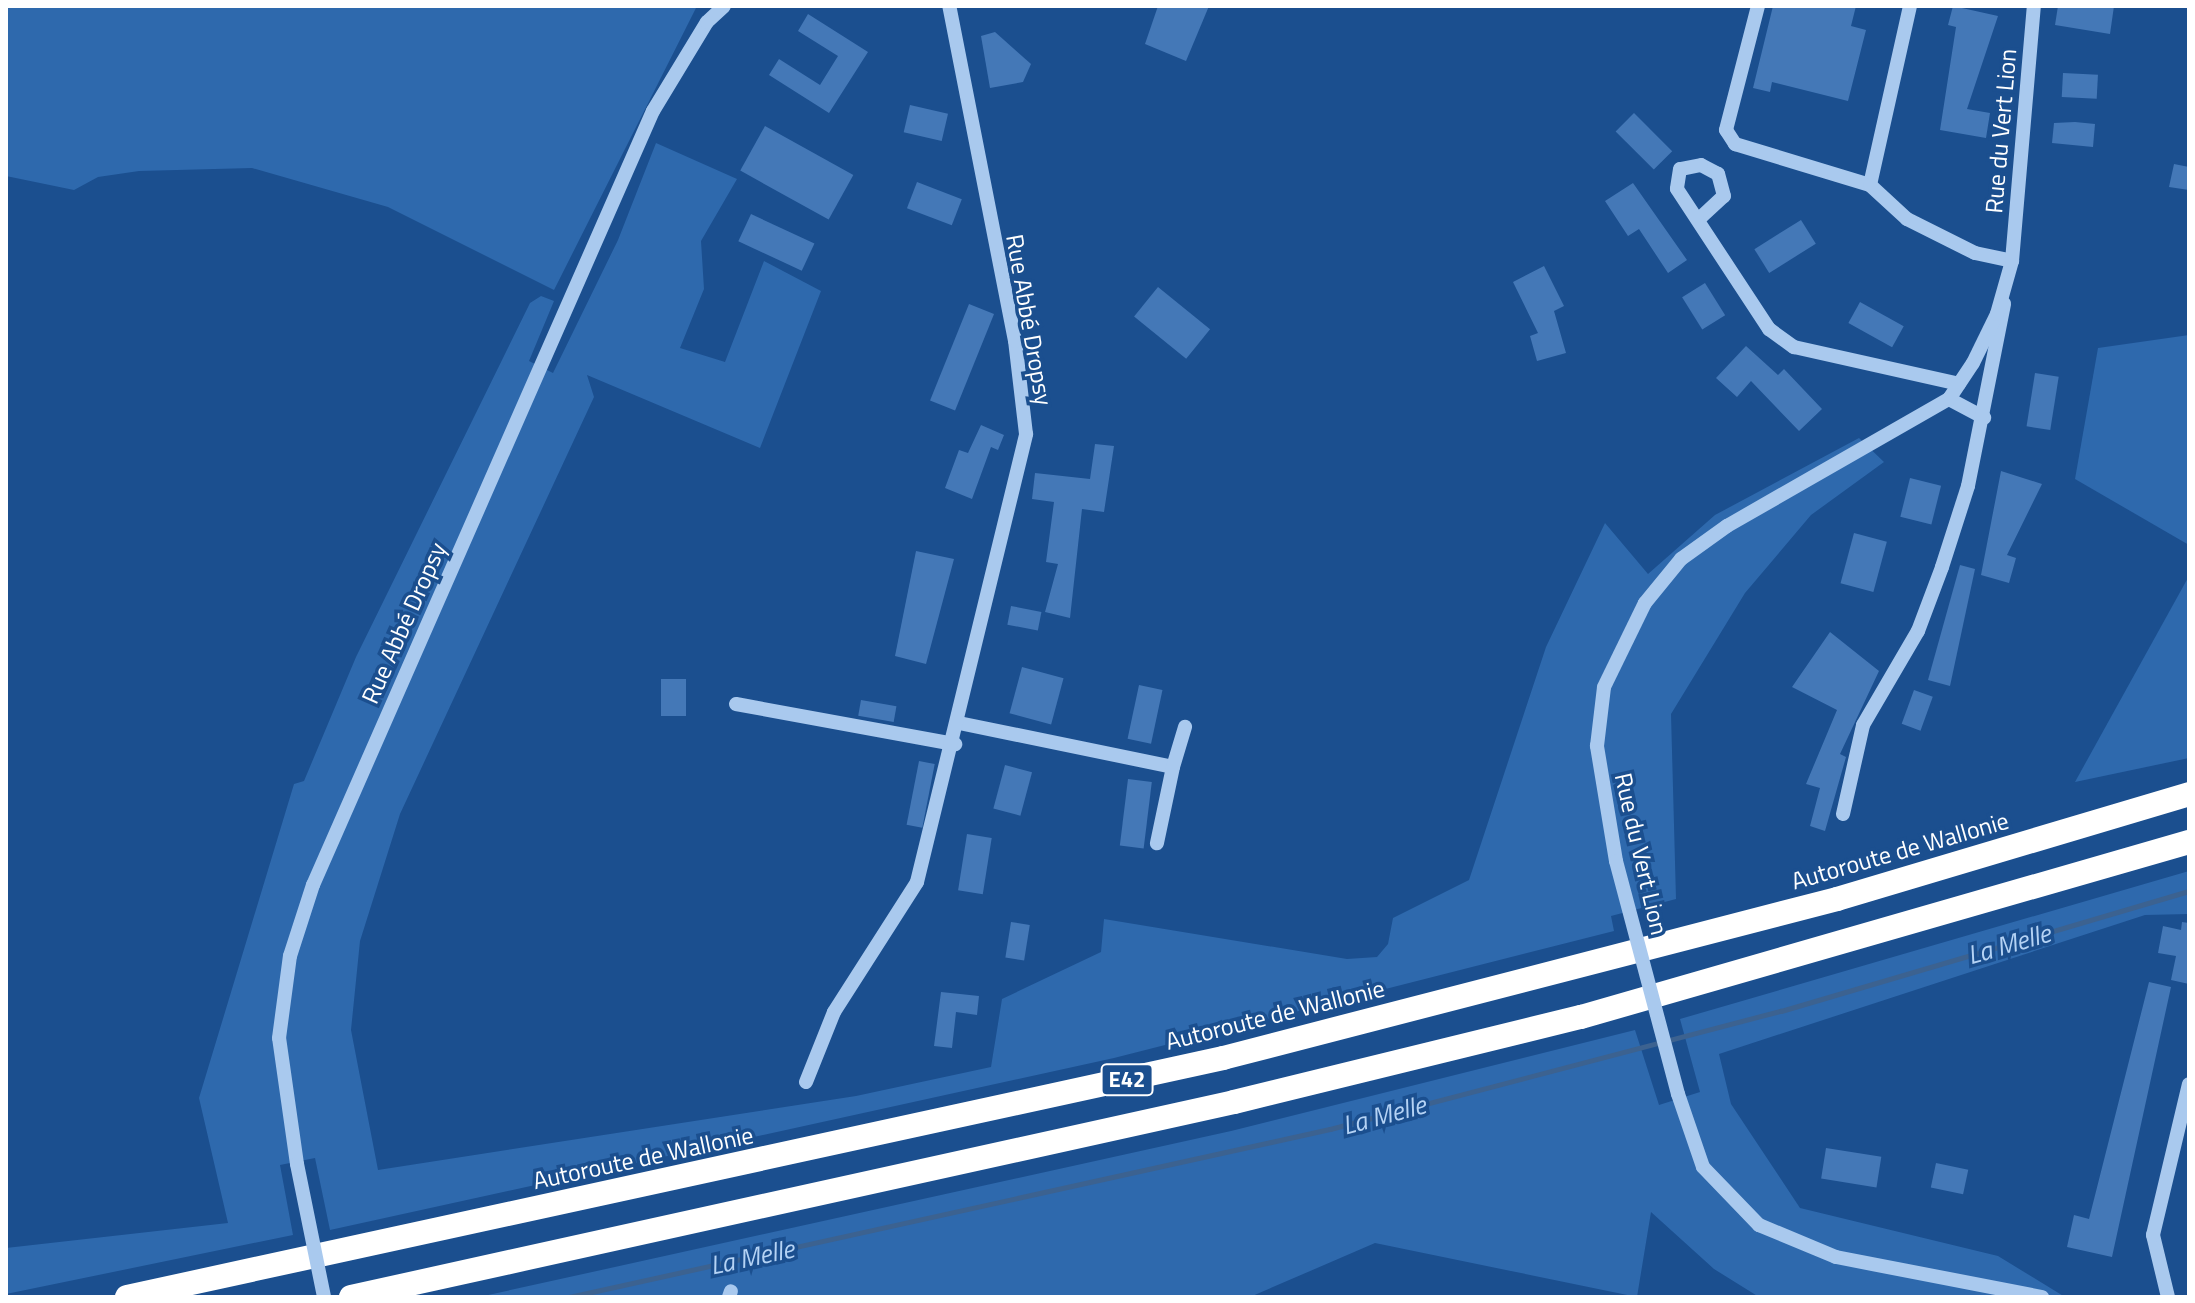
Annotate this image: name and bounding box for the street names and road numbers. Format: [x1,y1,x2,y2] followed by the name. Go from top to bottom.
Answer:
[1979,47,2023,215] street label: Rue du Vert Lion
[1000,232,1058,408] street label: Rue Abbé Dropsy
[356,538,452,708] street label: Rue Abbé Dropsy
[1608,770,1674,938] street label: Rue du Vert Lion
[1788,806,2012,896] street label: Autoroute de Wallonie
[1163,974,1387,1056] street label: Autoroute de Wallonie
[1099,1062,1155,1098] road number: E42
[530,1121,756,1195] street label: Autoroute de Wallonie

